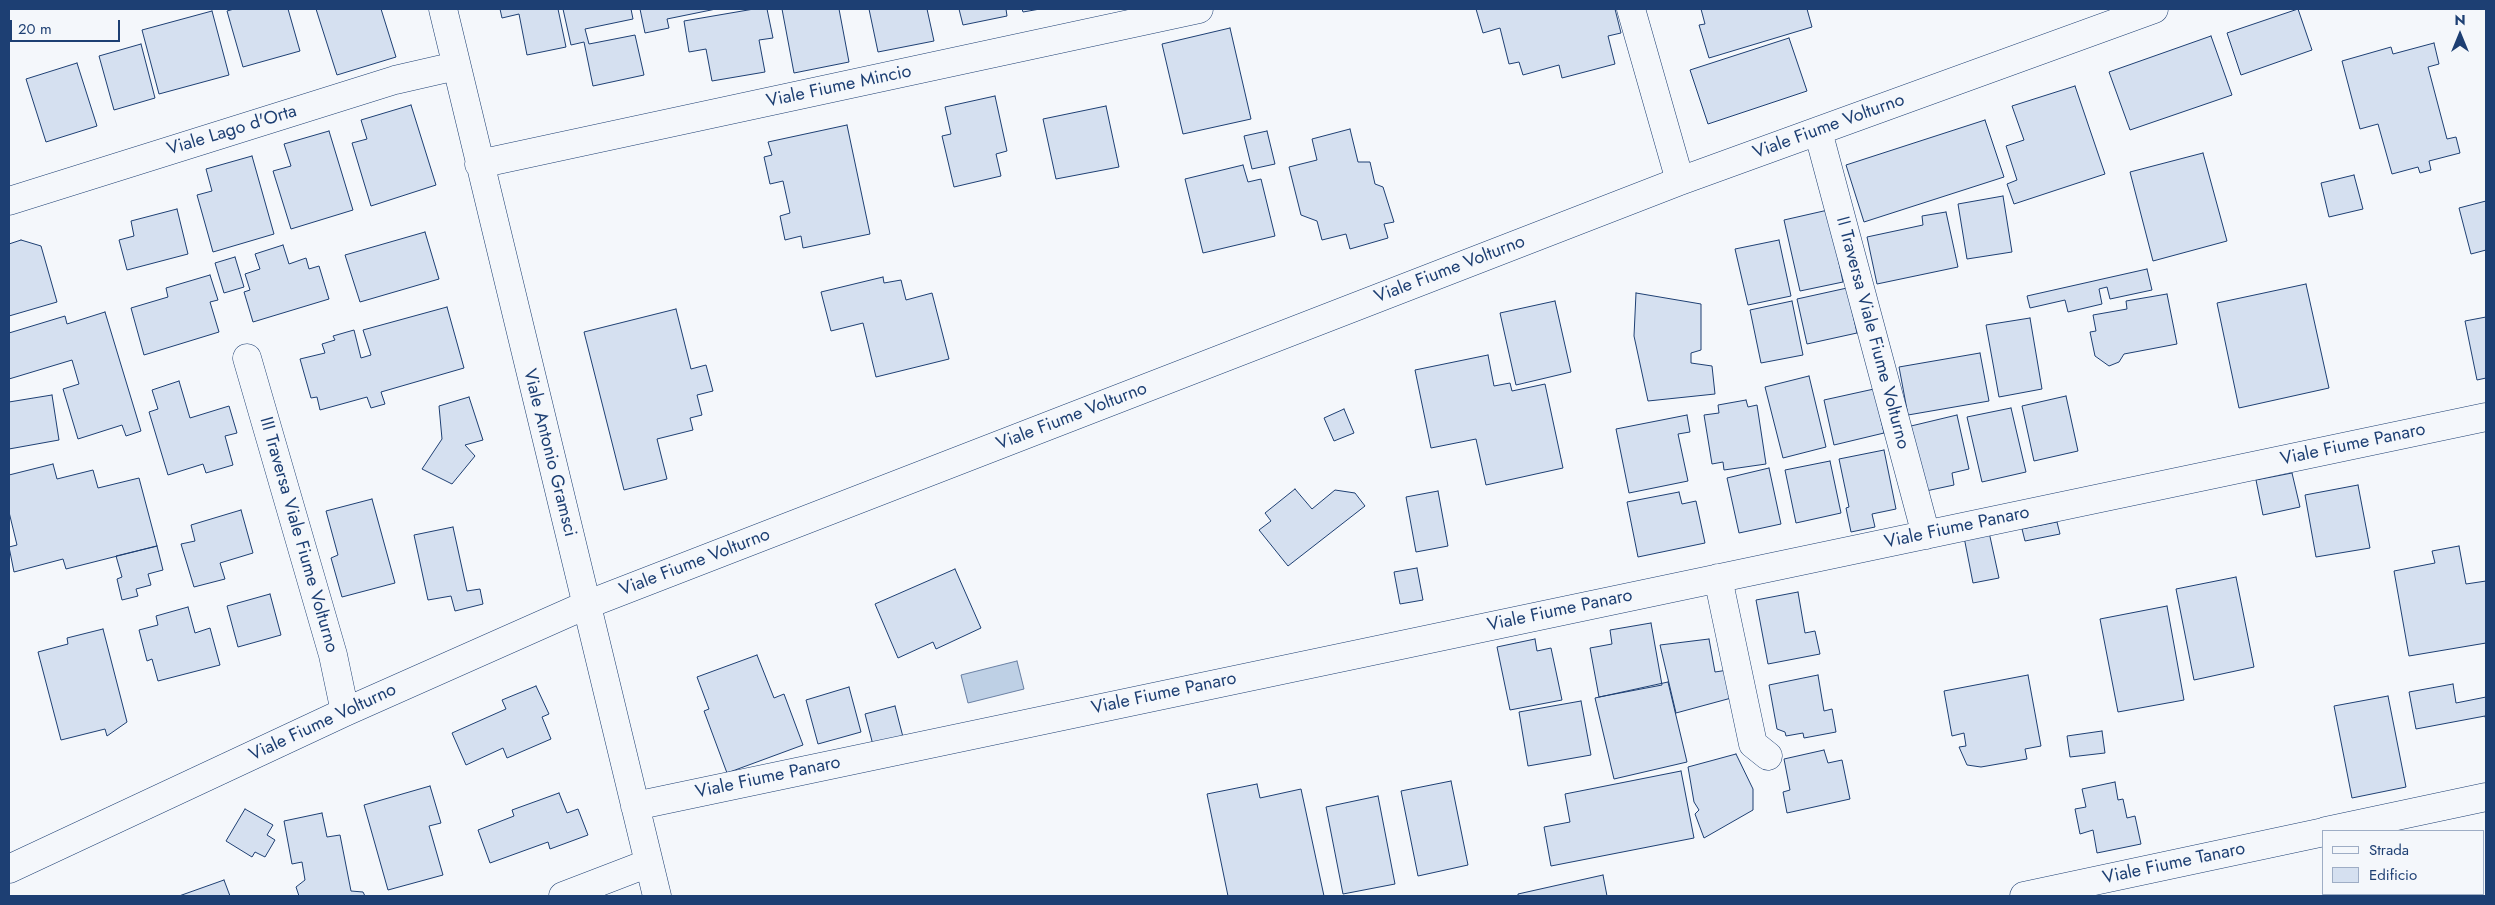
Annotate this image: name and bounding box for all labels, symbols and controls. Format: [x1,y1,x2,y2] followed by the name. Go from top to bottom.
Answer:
[12,10,122,42] scale bar
[2435,10,2485,60] north arrow
[2454,10,2466,30] text: N
[18,18,52,40] text: 20 m
[765,61,913,113] street label: Viale Fiume Mincio
[1750,90,1908,164] street label: Viale Fiume Volturno
[165,101,299,161] street label: Viale Lago d'Orta
[1831,214,1913,452] street label: II Traversa Viale Fiume Volturno
[1372,231,1528,309] street label: Viale Fiume Volturno
[518,367,580,539] street label: Viale Antonio Gramsci
[994,378,1150,456] street label: Viale Fiume Volturno
[254,415,342,655] street label: III Traversa Viale Fiume Volturno
[2279,419,2427,471] street label: Viale Fiume Panaro
[1883,502,2031,554] street label: Viale Fiume Panaro
[617,524,773,602] street label: Viale Fiume Volturno
[1486,585,1634,637] street label: Viale Fiume Panaro
[1090,668,1238,720] street label: Viale Fiume Panaro
[246,680,400,766] street label: Viale Fiume Volturno
[694,752,842,804] street label: Viale Fiume Panaro
[2322,830,2485,895] legend
[2101,838,2247,890] street label: Viale Fiume Tanaro
[2369,839,2409,861] text: Strada
[2369,864,2417,886] text: Edificio

